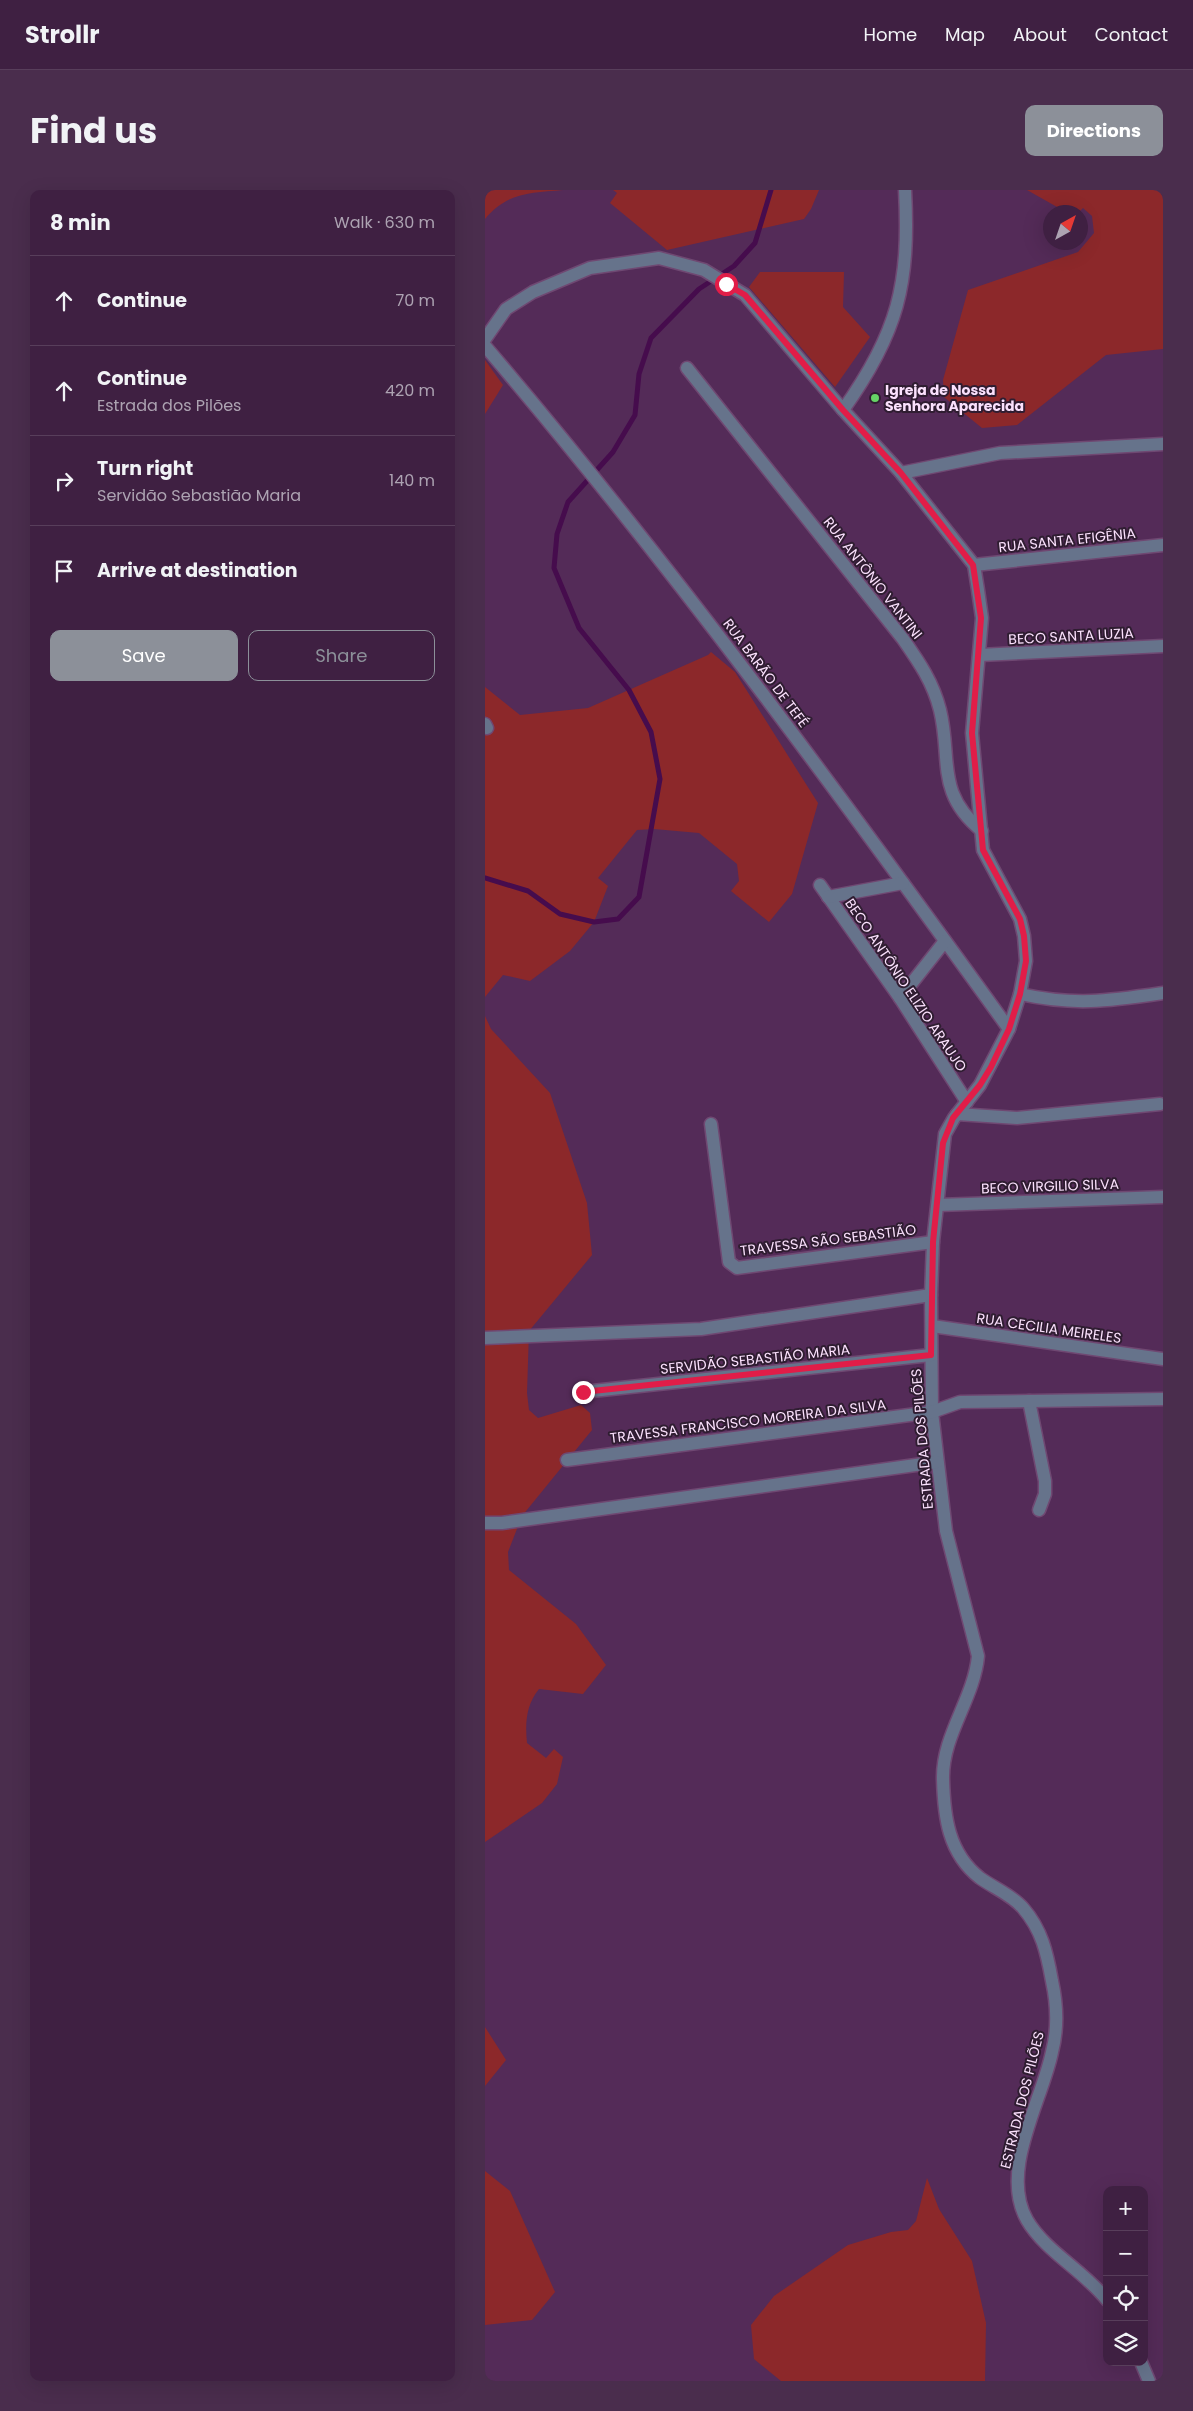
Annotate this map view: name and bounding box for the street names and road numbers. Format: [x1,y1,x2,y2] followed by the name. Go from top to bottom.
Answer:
[819,513,927,643] street label: RUA ANTÔNIO VANTINI
[997,523,1137,557] street label: RUA SANTA EFIGÊNIA
[718,614,814,732] street label: RUA BARÃO DE TEFÉ
[1008,623,1134,649] street label: BECO SANTA LUZIA
[840,894,972,1076] street label: BECO ANTÔNIO ELIZIO ARAUJO
[981,1174,1119,1198] street label: BECO VIRGILIO SILVA
[739,1219,917,1261] street label: TRAVESSA SÃO SEBASTIÃO
[975,1308,1123,1348] street label: RUA CECILIA MEIRELES
[659,1339,851,1379] street label: SERVIDÃO SEBASTIÃO MARIA
[906,1368,938,1510] street label: ESTRADA DOS PILÕES
[609,1394,887,1448] street label: TRAVESSA FRANCISCO MOREIRA DA SILVA
[995,2029,1049,2171] street label: ESTRADA DOS PILÕES

